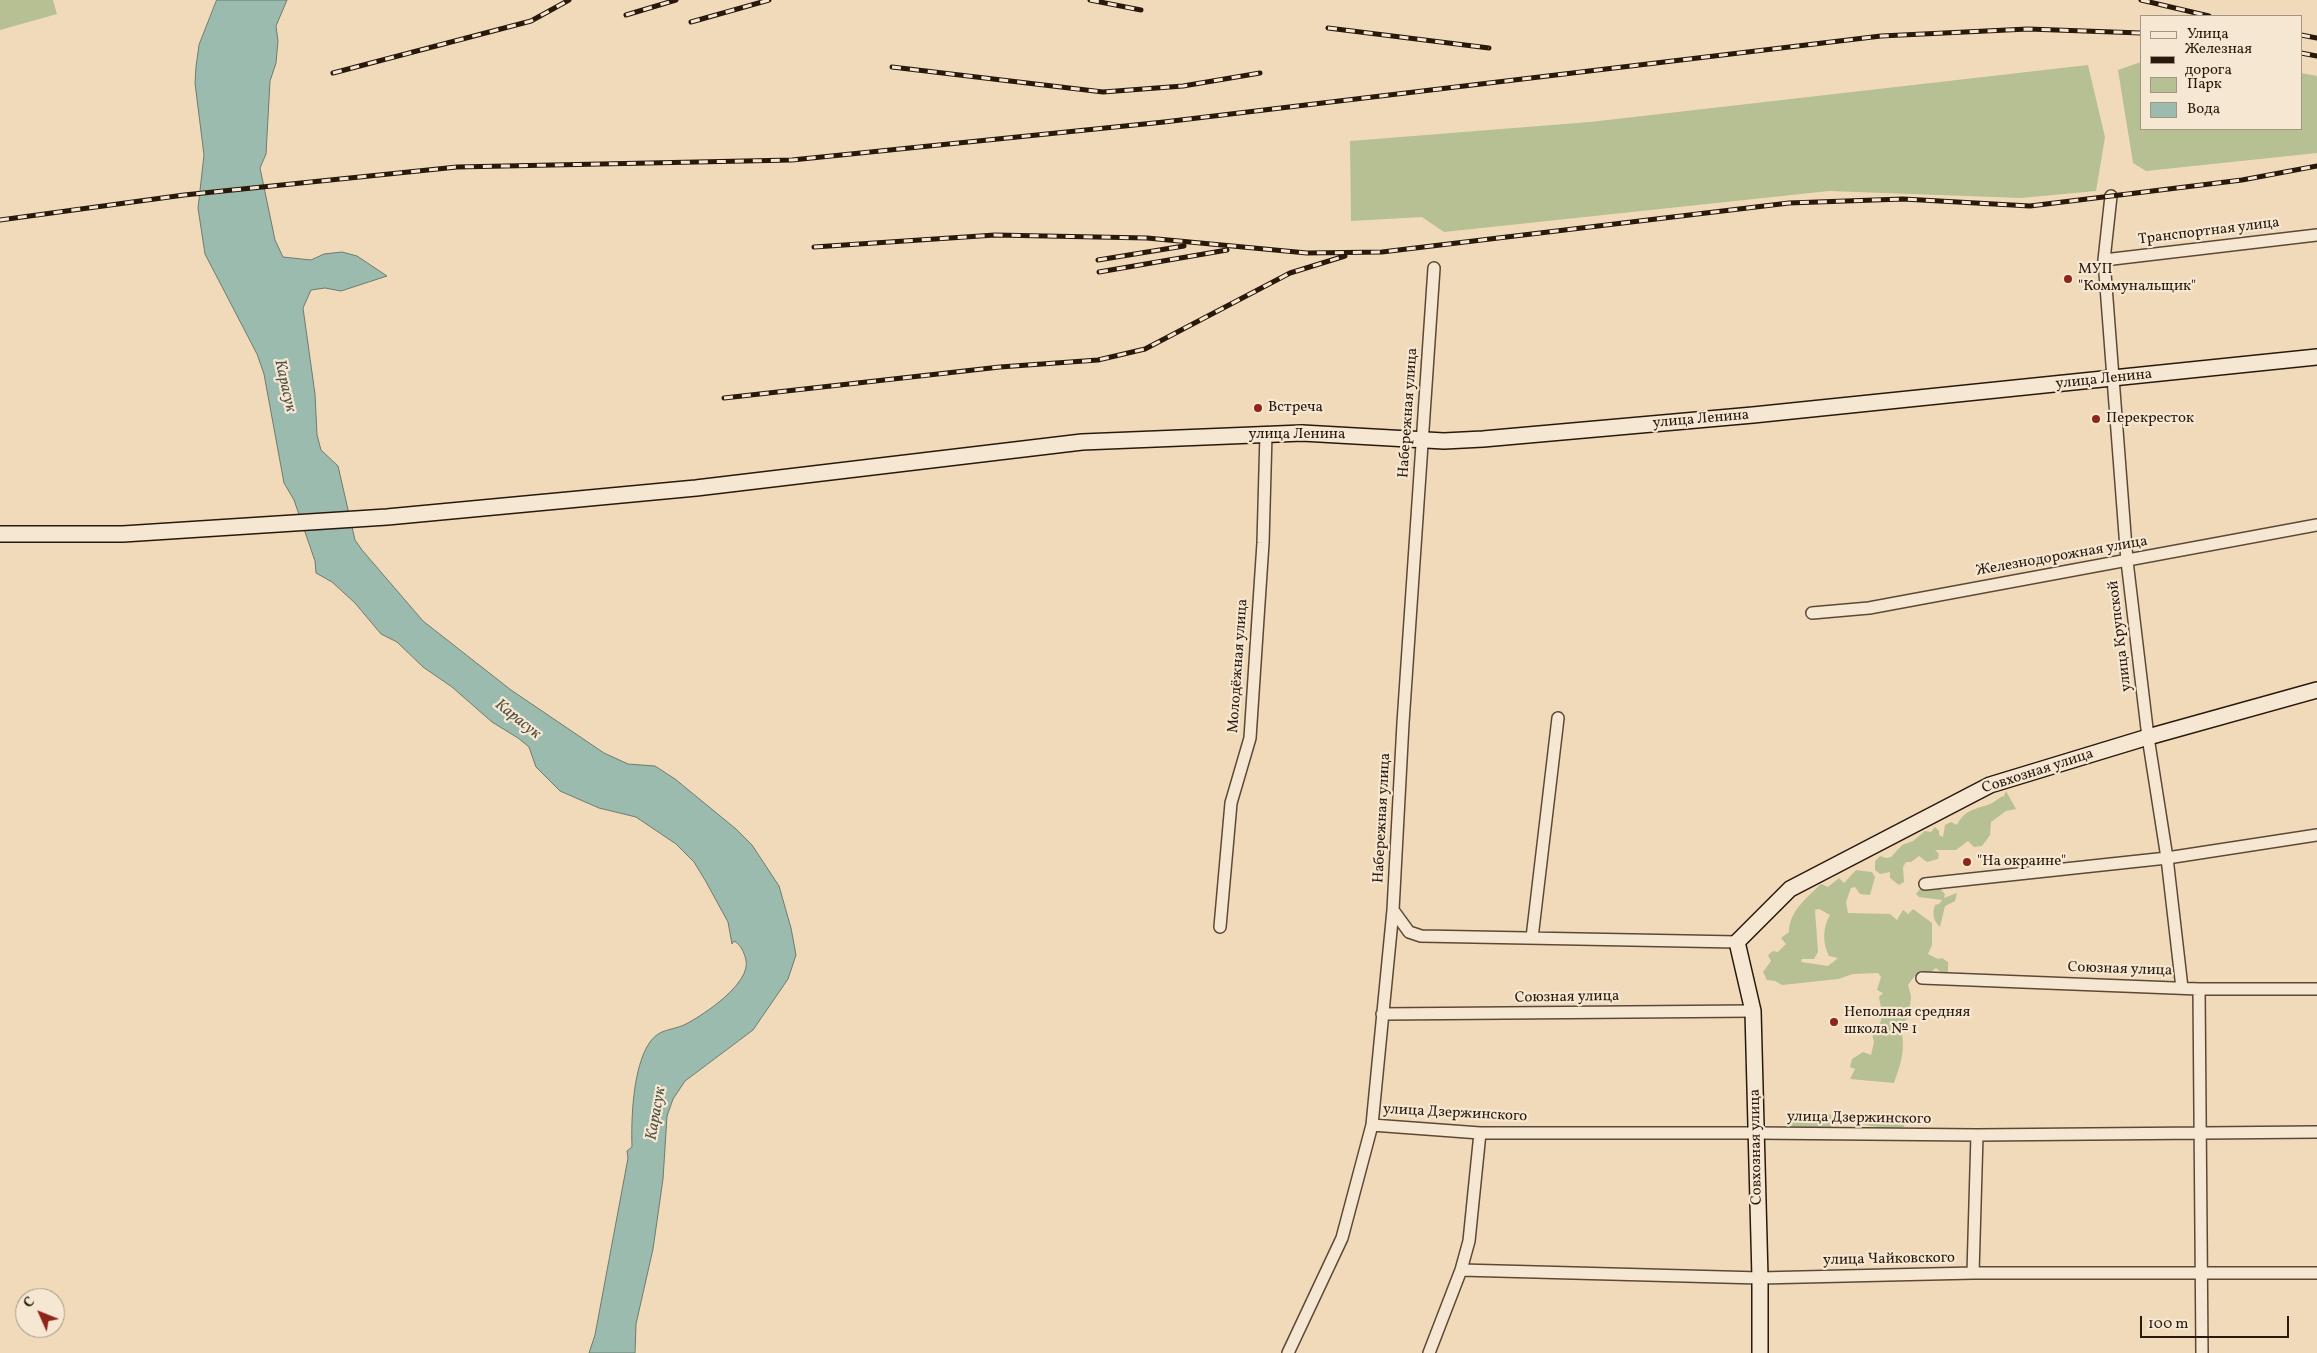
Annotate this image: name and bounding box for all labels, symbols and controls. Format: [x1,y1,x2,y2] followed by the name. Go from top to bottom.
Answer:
[2140,15,2302,130] legend
[2187,24,2229,45] text: Улица
[2185,39,2252,81] text: Железная дорога
[2187,74,2222,95] text: Парк
[2187,99,2220,120] text: Вода
[2137,214,2281,250] street label: Транспортная улица
[2078,261,2196,296] place label: МУП "Коммунальщик"
[2062,273,2074,285] marker: МУП "Коммунальщик"
[1395,347,1423,479] street label: Набережная улица
[269,358,299,414] water label: Карасук
[2055,366,2153,394] street label: улица Ленина
[1268,399,1323,417] place label: Встреча
[1252,402,1264,414] marker: Встреча
[1652,407,1750,433] street label: улица Ленина
[2106,410,2194,428] place label: Перекресток
[2090,413,2102,425] marker: Перекресток
[1249,426,1345,444] street label: улица Ленина
[1975,533,2149,581] street label: Железнодорожная улица
[2105,579,2137,693] street label: улица Крупской
[1225,598,1253,734] street label: Молодёжная улица
[490,696,544,744] water label: Карасук
[1980,745,2096,799] street label: Совхозная улица
[1371,752,1395,884] street label: Набережная улица
[1977,853,2066,871] place label: "На окраине"
[1961,856,1973,868] marker: "На окраине"
[2067,959,2173,981] street label: Союзная улица
[1514,988,1620,1008] street label: Союзная улица
[1844,1004,1970,1039] place label: Неполная средняя школа № 1
[1828,1016,1840,1028] marker: Неполная средняя школа № 1
[643,1086,671,1142] water label: Карасук
[1747,1089,1767,1205] street label: Совхозная улица
[1382,1101,1528,1127] street label: улица Дзержинского
[1787,1109,1931,1129] street label: улица Дзержинского
[1823,1250,1955,1270] street label: улица Чайковского
[15,1288,65,1338] north arrow
[20,1293,40,1313] text: С
[2142,1306,2291,1338] scale bar
[2148,1314,2188,1335] text: 100 m

